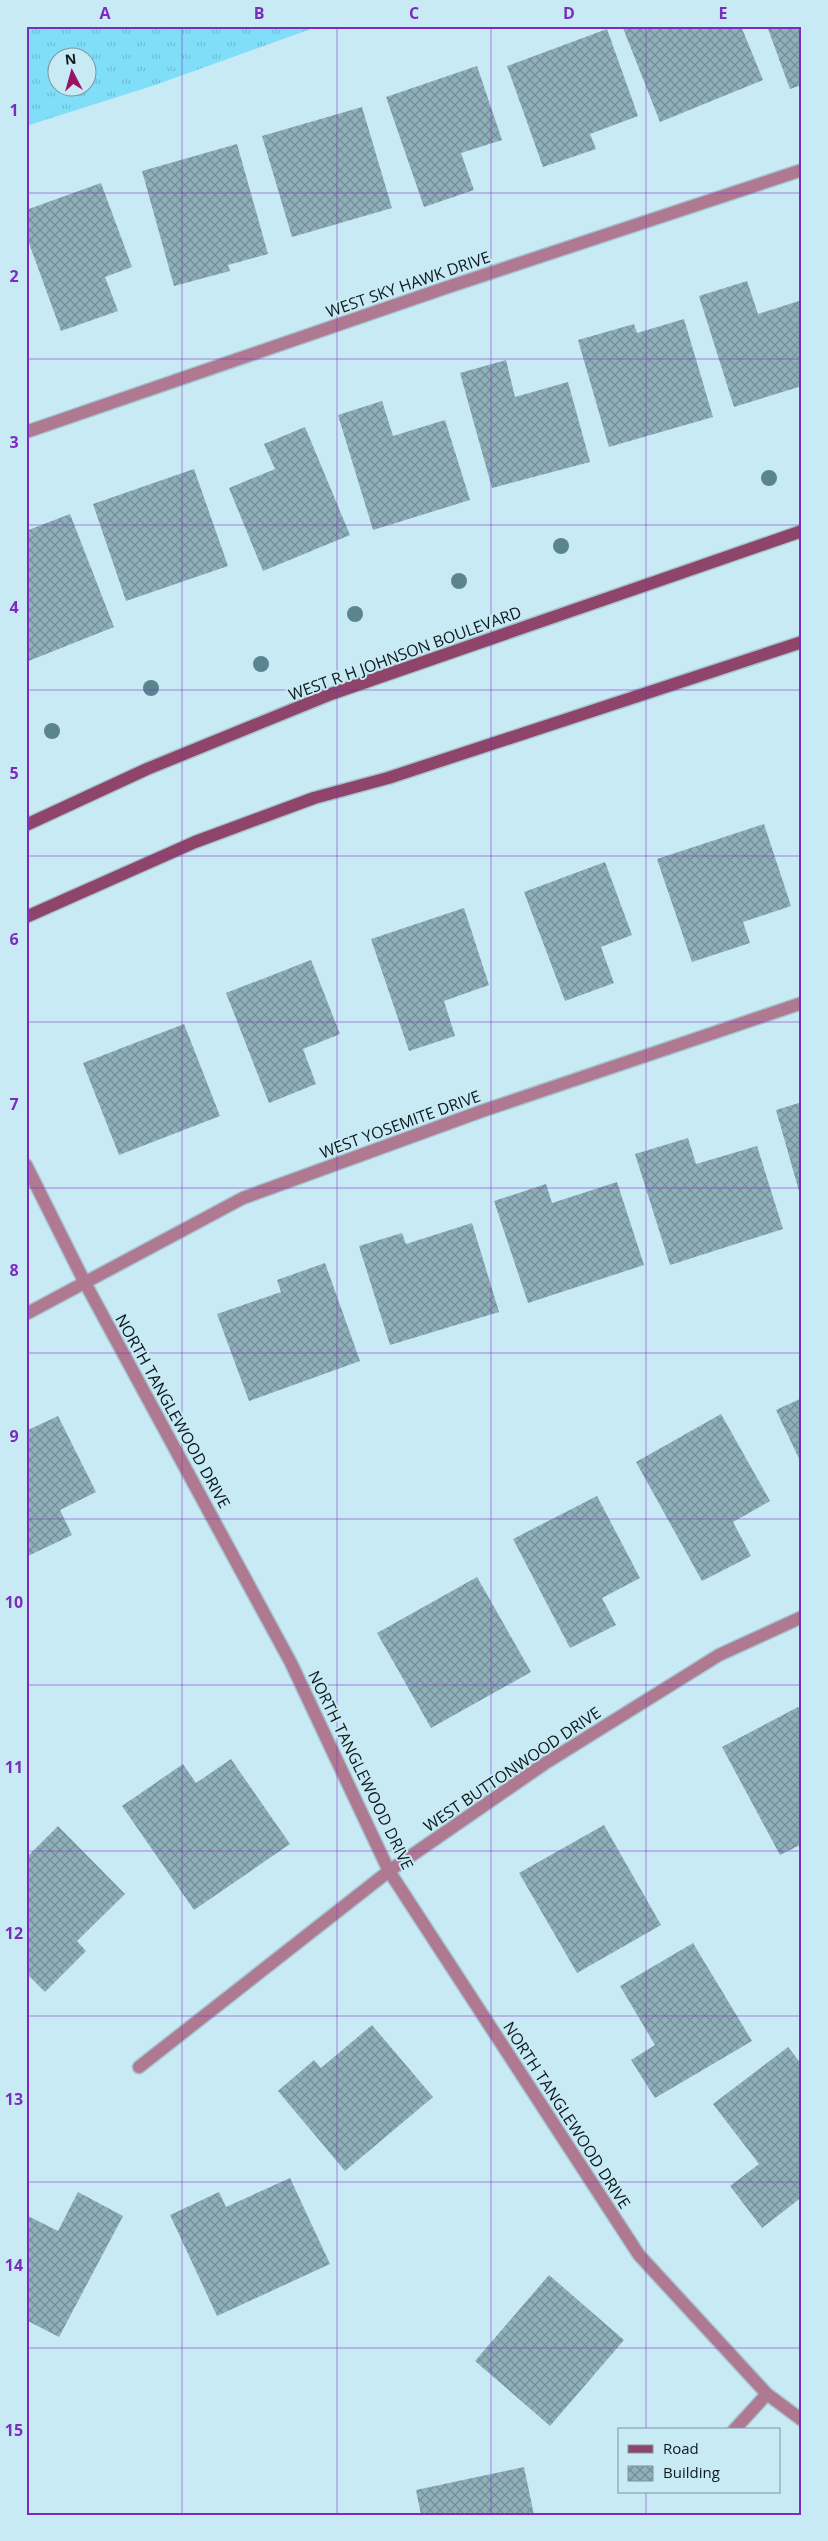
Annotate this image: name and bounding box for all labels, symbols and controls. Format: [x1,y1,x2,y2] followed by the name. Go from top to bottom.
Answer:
[99,2,111,24] text: A
[254,2,264,24] text: B
[409,2,419,24] text: C
[563,2,575,24] text: D
[719,2,728,24] text: E
[48,48,98,98] north arrow
[64,49,77,69] text: N
[9,99,19,121] text: 1
[323,246,493,322] street label: WEST SKY HAWK DRIVE
[9,265,19,287] text: 2
[9,431,19,453] text: 3
[9,596,19,618] text: 4
[286,601,524,705] street label: WEST R H JOHNSON BOULEVARD
[9,762,19,784] text: 5
[9,928,19,950] text: 6
[317,1085,483,1163] street label: WEST YOSEMITE DRIVE
[9,1093,19,1115] text: 7
[9,1259,19,1281] text: 8
[110,1310,236,1512] street label: NORTH TANGLEWOOD DRIVE
[9,1425,19,1447] text: 9
[5,1591,23,1613] text: 10
[303,1667,419,1873] street label: NORTH TANGLEWOOD DRIVE
[419,1701,605,1837] street label: WEST BUTTONWOOD DRIVE
[5,1756,23,1778] text: 11
[5,1922,23,1944] text: 12
[498,2017,636,2213] street label: NORTH TANGLEWOOD DRIVE
[5,2088,23,2110] text: 13
[5,2254,23,2276] text: 14
[5,2419,23,2441] text: 15
[618,2428,780,2494] legend
[663,2438,699,2458] text: Road
[663,2462,720,2482] text: Building

